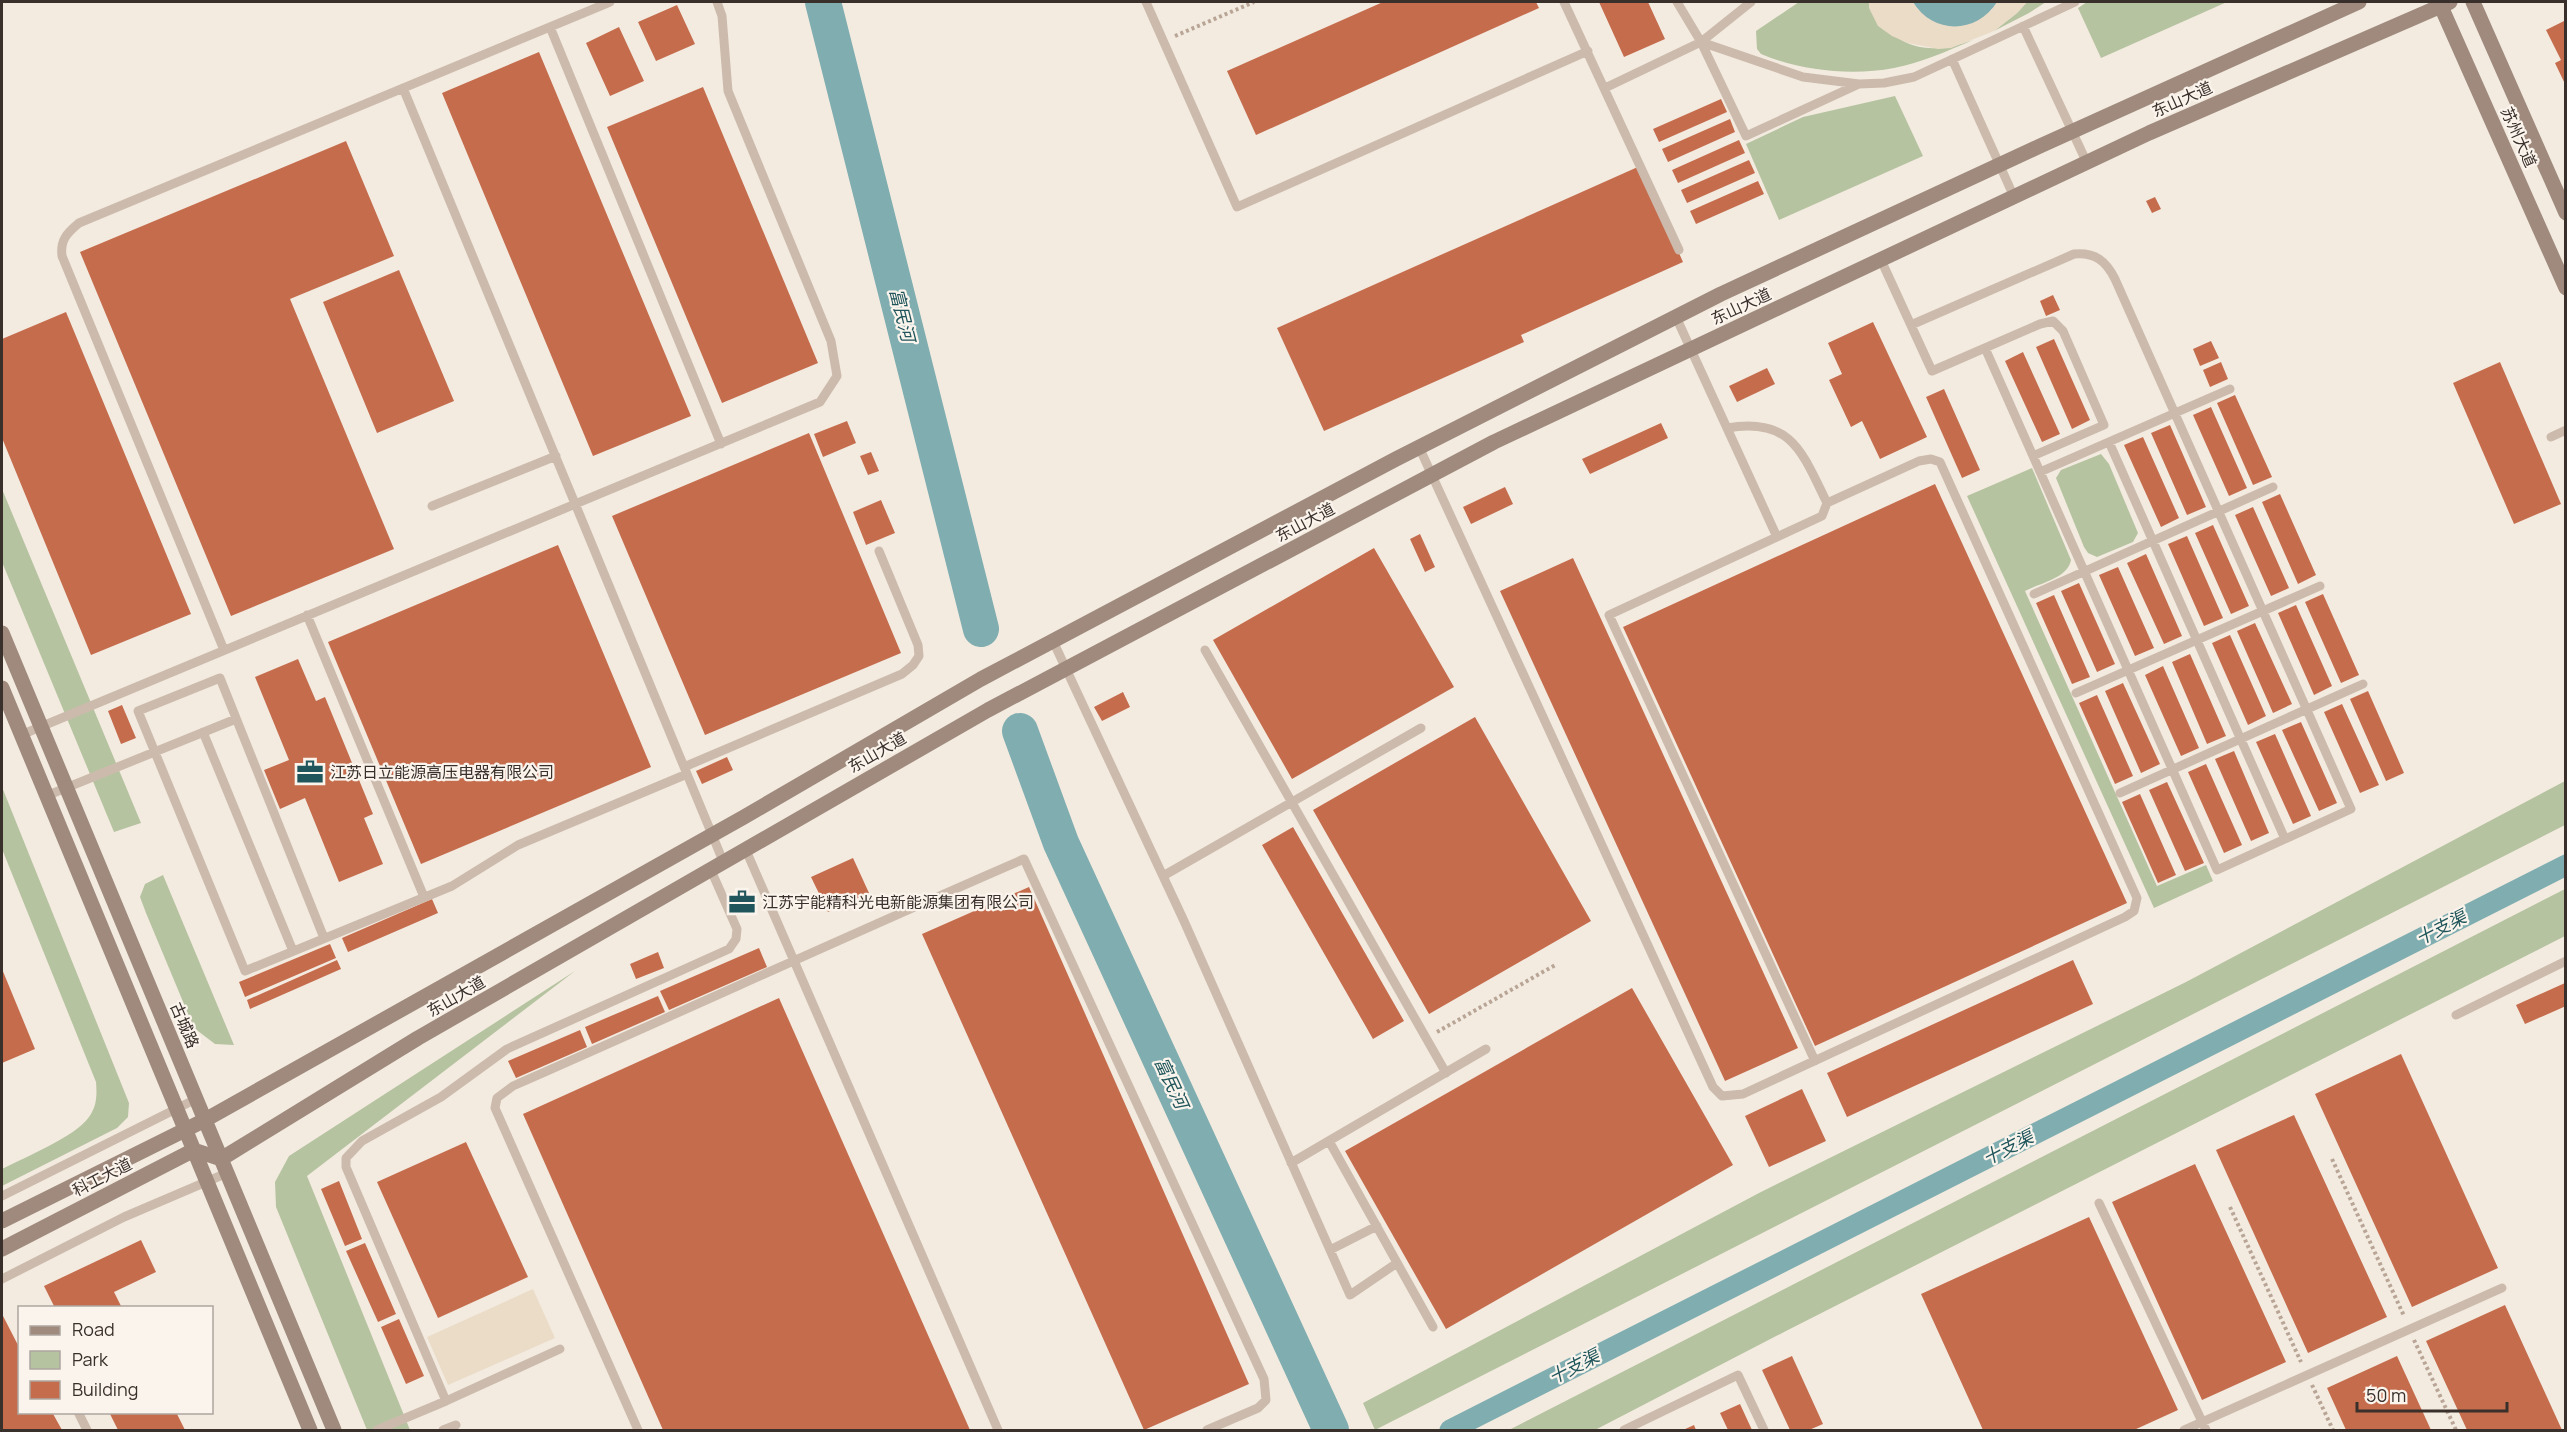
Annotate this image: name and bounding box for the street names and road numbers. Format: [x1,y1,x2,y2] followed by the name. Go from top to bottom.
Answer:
[2148,76,2216,122] street label: 东山大道
[2496,103,2542,171] street label: 苏州大道
[1707,283,1775,329] street label: 东山大道
[1272,497,1338,547] street label: 东山大道
[844,726,910,778] street label: 东山大道
[423,970,489,1022] street label: 东山大道
[165,999,205,1051] street label: 古城路
[68,1153,136,1201] street label: 科工大道

